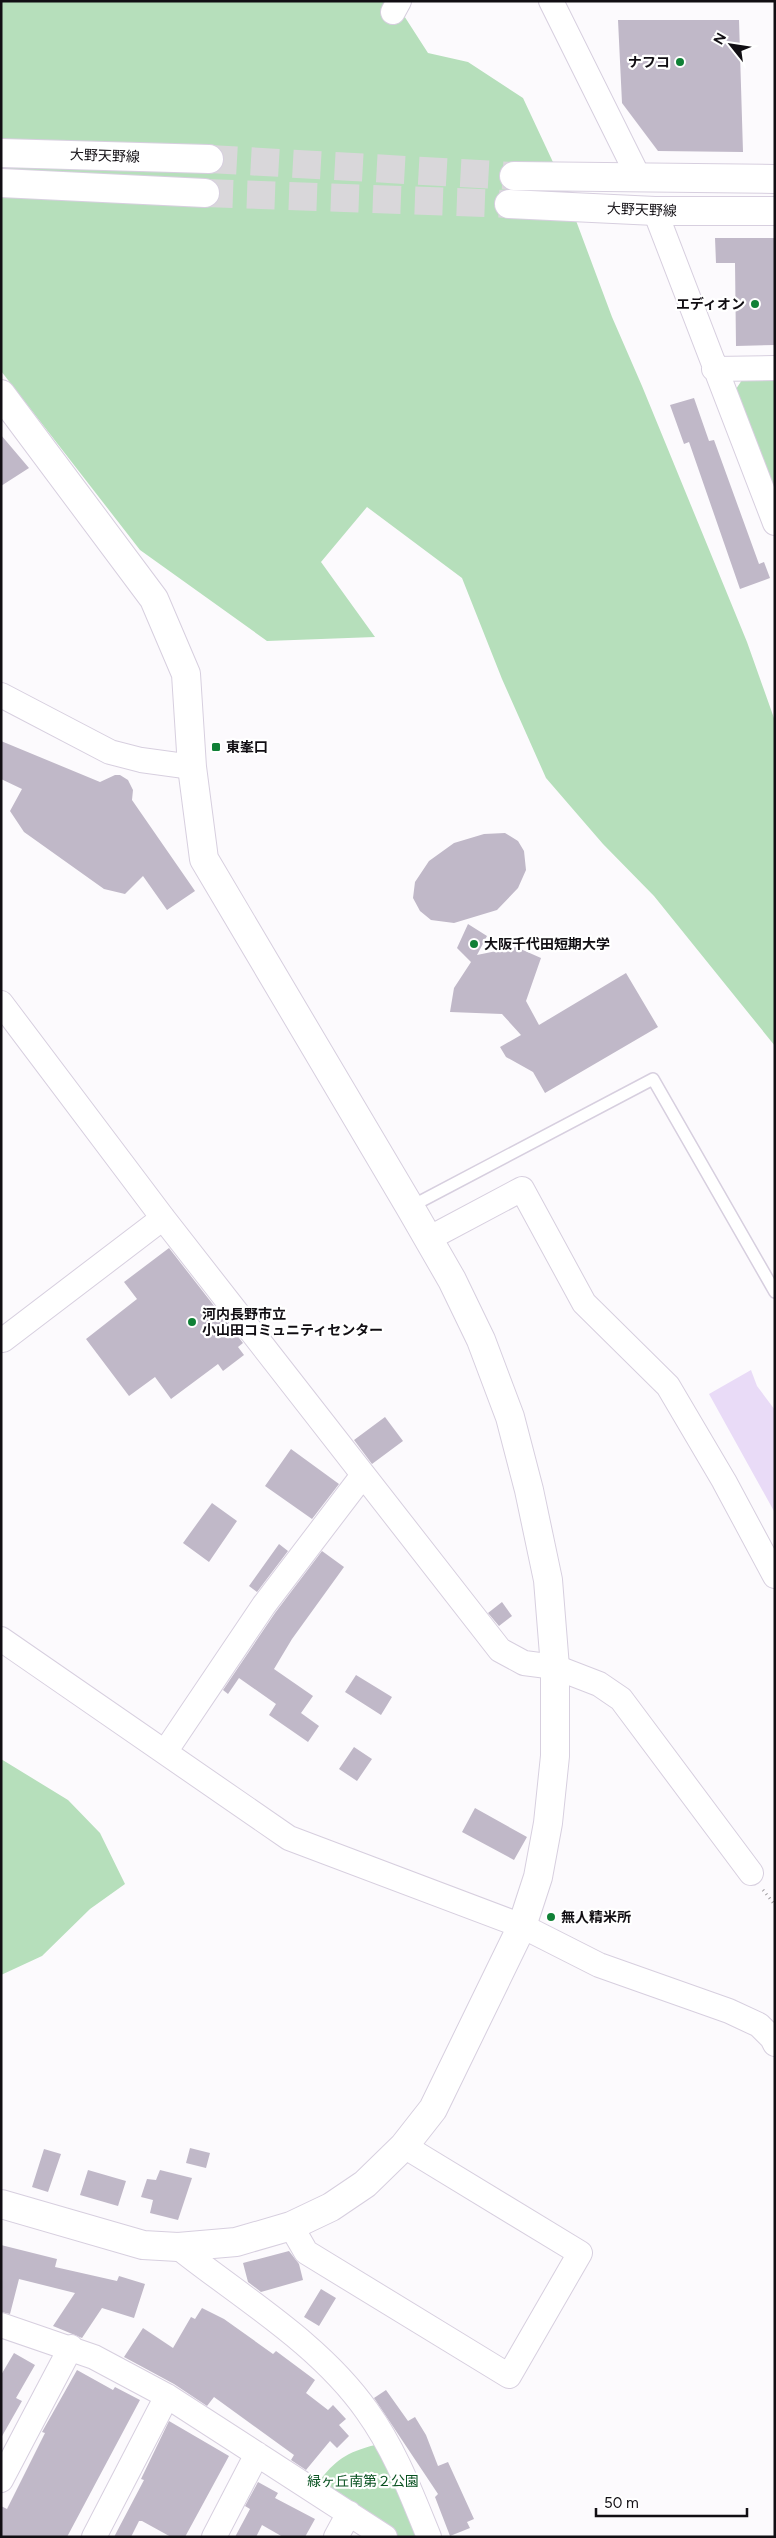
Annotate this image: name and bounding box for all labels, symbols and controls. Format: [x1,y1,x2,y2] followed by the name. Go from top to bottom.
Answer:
[706,20,756,70] north arrow
[710,30,730,48] text: N
[628,54,670,71] place label: ナフコ
[674,56,686,68] marker: ナフコ
[70,146,140,166] street label: 大野天野線
[607,200,677,220] street label: 大野天野線
[676,296,745,313] place label: エディオン
[749,298,761,310] marker: エディオン
[226,739,268,756] place label: 東峯口
[210,741,222,753] marker: 東峯口
[484,936,610,953] place label: 大阪千代田短期大学
[468,938,480,950] marker: 大阪千代田短期大学
[202,1306,383,1339] place label: 河内長野市立 小山田コミュニティセンター
[186,1316,198,1328] marker: 河内長野市立 小山田コミュニティセンター
[561,1909,631,1926] place label: 無人精米所
[545,1911,557,1923] marker: 無人精米所
[307,2473,419,2490] park label: 緑ヶ丘南第２公園
[596,2486,747,2518] scale bar
[604,2494,639,2512] text: 50 m

